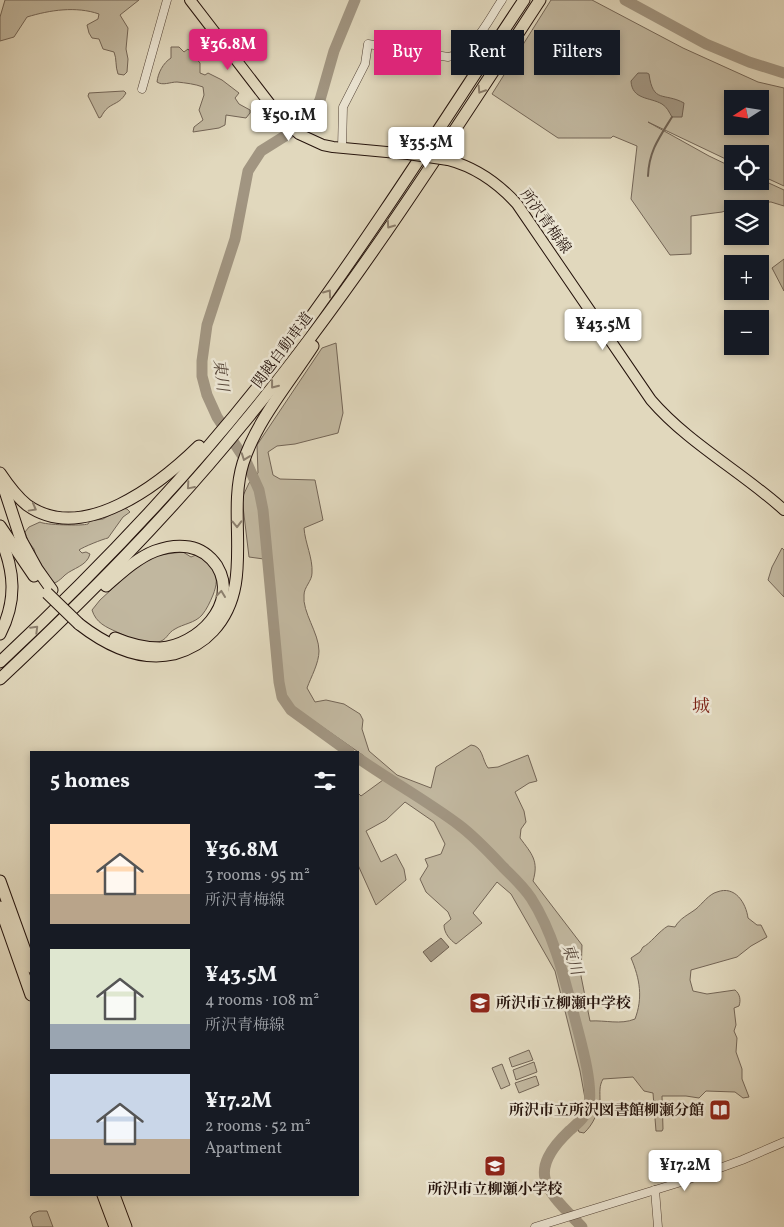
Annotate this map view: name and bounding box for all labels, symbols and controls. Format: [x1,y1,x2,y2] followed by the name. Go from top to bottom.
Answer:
[187,28,269,71] pin: ¥36.8M
[374,30,441,75] chip: Buy
[451,30,524,75] chip: Rent
[534,30,620,75] chip: Filters
[200,34,256,56] text: ¥36.8M
[477,85,487,94] one-way arrow
[724,90,769,135] north arrow
[724,90,769,355] map controls
[248,100,330,142] pin: ¥50.1M
[262,105,316,127] text: ¥50.1M
[385,126,467,169] pin: ¥35.5M
[399,132,453,154] text: ¥35.5M
[724,145,769,190] button: locate
[514,185,575,258] street label: 所沢青梅線
[724,200,769,245] button: layers
[387,219,396,229] one-way arrow
[724,255,769,300] button: +
[322,289,331,299] one-way arrow
[562,308,644,351] pin: ¥43.5M
[248,309,319,393] street label: 関越自動車道
[724,310,769,355] button: −
[576,314,630,336] text: ¥43.5M
[207,358,233,394] water label: 東川
[272,379,280,388] one-way arrow
[241,452,251,461] one-way arrow
[187,480,196,489] one-way arrow
[28,501,37,511] one-way arrow
[232,521,242,529] one-way arrow
[215,590,226,598] one-way arrow
[30,625,39,634] one-way arrow
[692,695,710,720] district label: 城
[50,767,130,796] text: 5 homes
[311,767,339,795] icon: filters
[205,836,278,865] text: ¥36.8M
[90,844,150,904] icon: home
[205,865,310,887] text: 3 rooms · 95 m²
[205,890,285,912] text: 所沢青梅線
[555,941,588,980] water label: 東川
[205,961,277,990] text: ¥43.5M
[90,969,150,1029] icon: home
[205,990,319,1012] text: 4 rooms · 108 m²
[468,991,492,1015] school or university icon: 所沢市立柳瀬中学校
[496,994,631,1015] place label: 所沢市立柳瀬中学校
[205,1015,285,1037] text: 所沢青梅線
[205,1087,272,1116] text: ¥17.2M
[90,1094,150,1154] icon: home
[708,1098,732,1122] library icon: 所沢市立所沢図書館柳瀬分館
[509,1101,704,1122] place label: 所沢市立所沢図書館柳瀬分館
[205,1116,311,1138] text: 2 rooms · 52 m²
[205,1138,282,1160] text: Apartment
[644,1150,726,1192] pin: ¥17.2M
[483,1154,507,1178] school or university icon: 所沢市立柳瀬小学校
[660,1155,710,1177] text: ¥17.2M
[427,1180,563,1201] place label: 所沢市立柳瀬小学校

